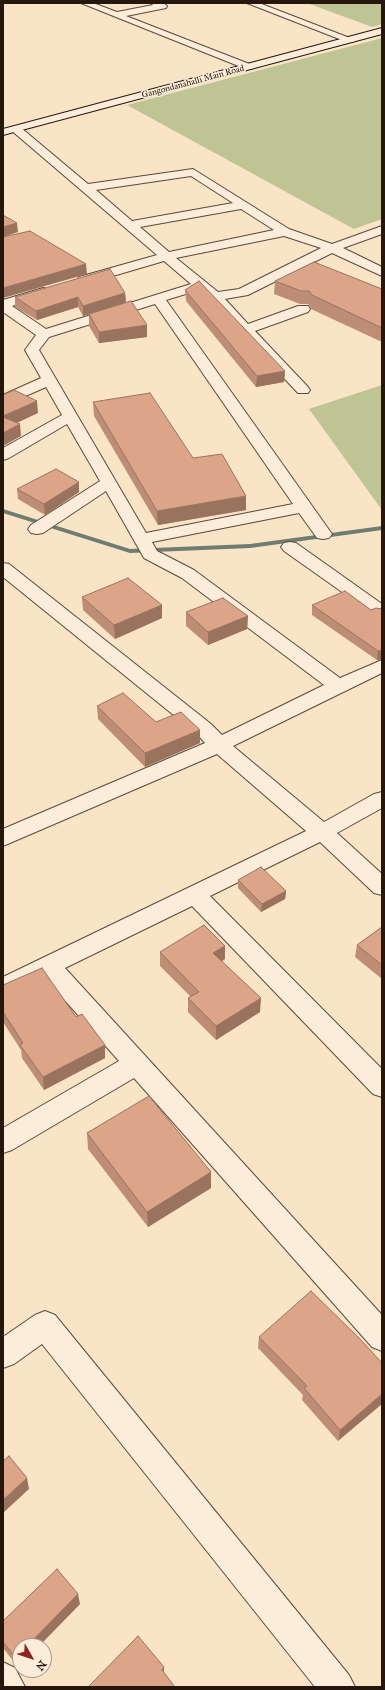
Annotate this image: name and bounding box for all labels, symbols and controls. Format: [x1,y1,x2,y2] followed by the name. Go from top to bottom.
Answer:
[141,63,245,101] street label: Gangondanahalli Main Road
[12,1638,52,1678] north arrow
[33,1658,49,1673] text: N

